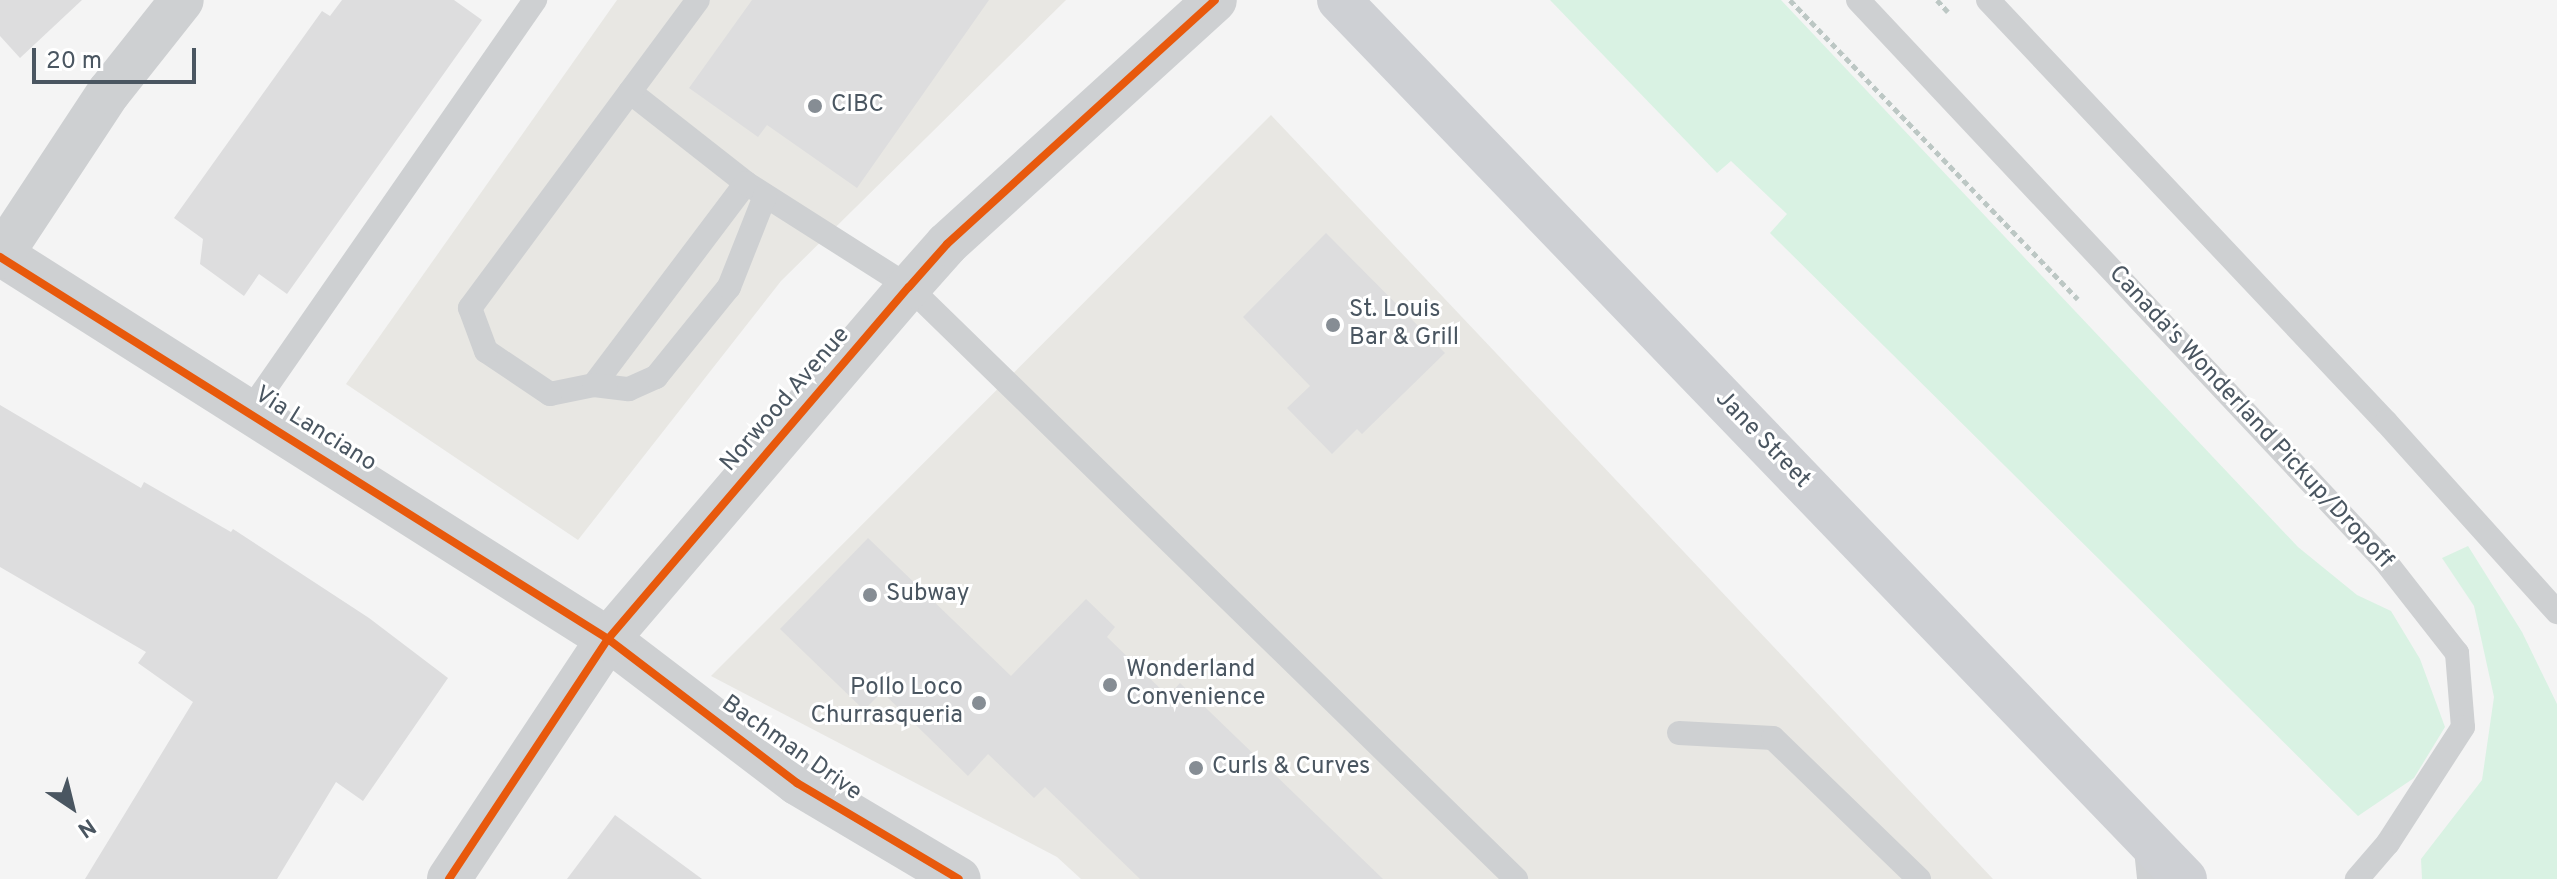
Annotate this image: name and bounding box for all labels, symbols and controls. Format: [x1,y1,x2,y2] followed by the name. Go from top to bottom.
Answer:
[36,32,200,82] scale bar
[46,47,102,77] text: 20 m
[831,92,884,120] place label: CIBC
[806,97,824,115] marker: CIBC
[2102,260,2398,576] street label: Canada's Wonderland Pickup/Dropoff
[1349,297,1459,353] place label: St. Louis Bar & Grill
[1324,316,1342,334] marker: St. Louis Bar & Grill
[715,321,857,479] street label: Norwood Avenue
[249,381,381,479] street label: Via Lanciano
[1708,385,1816,495] street label: Jane Street
[886,581,969,609] place label: Subway
[861,586,879,604] marker: Subway
[1126,657,1265,713] place label: Wonderland Convenience
[811,675,963,731] place label: Pollo Loco Churrasqueria
[1101,676,1119,694] marker: Wonderland Convenience
[716,690,866,808] street label: Bachman Drive
[970,694,988,712] marker: Pollo Loco Churrasqueria
[1212,754,1370,782] place label: Curls & Curves
[1187,759,1205,777] marker: Curls & Curves
[32,767,112,847] north arrow
[72,811,100,843] text: N

